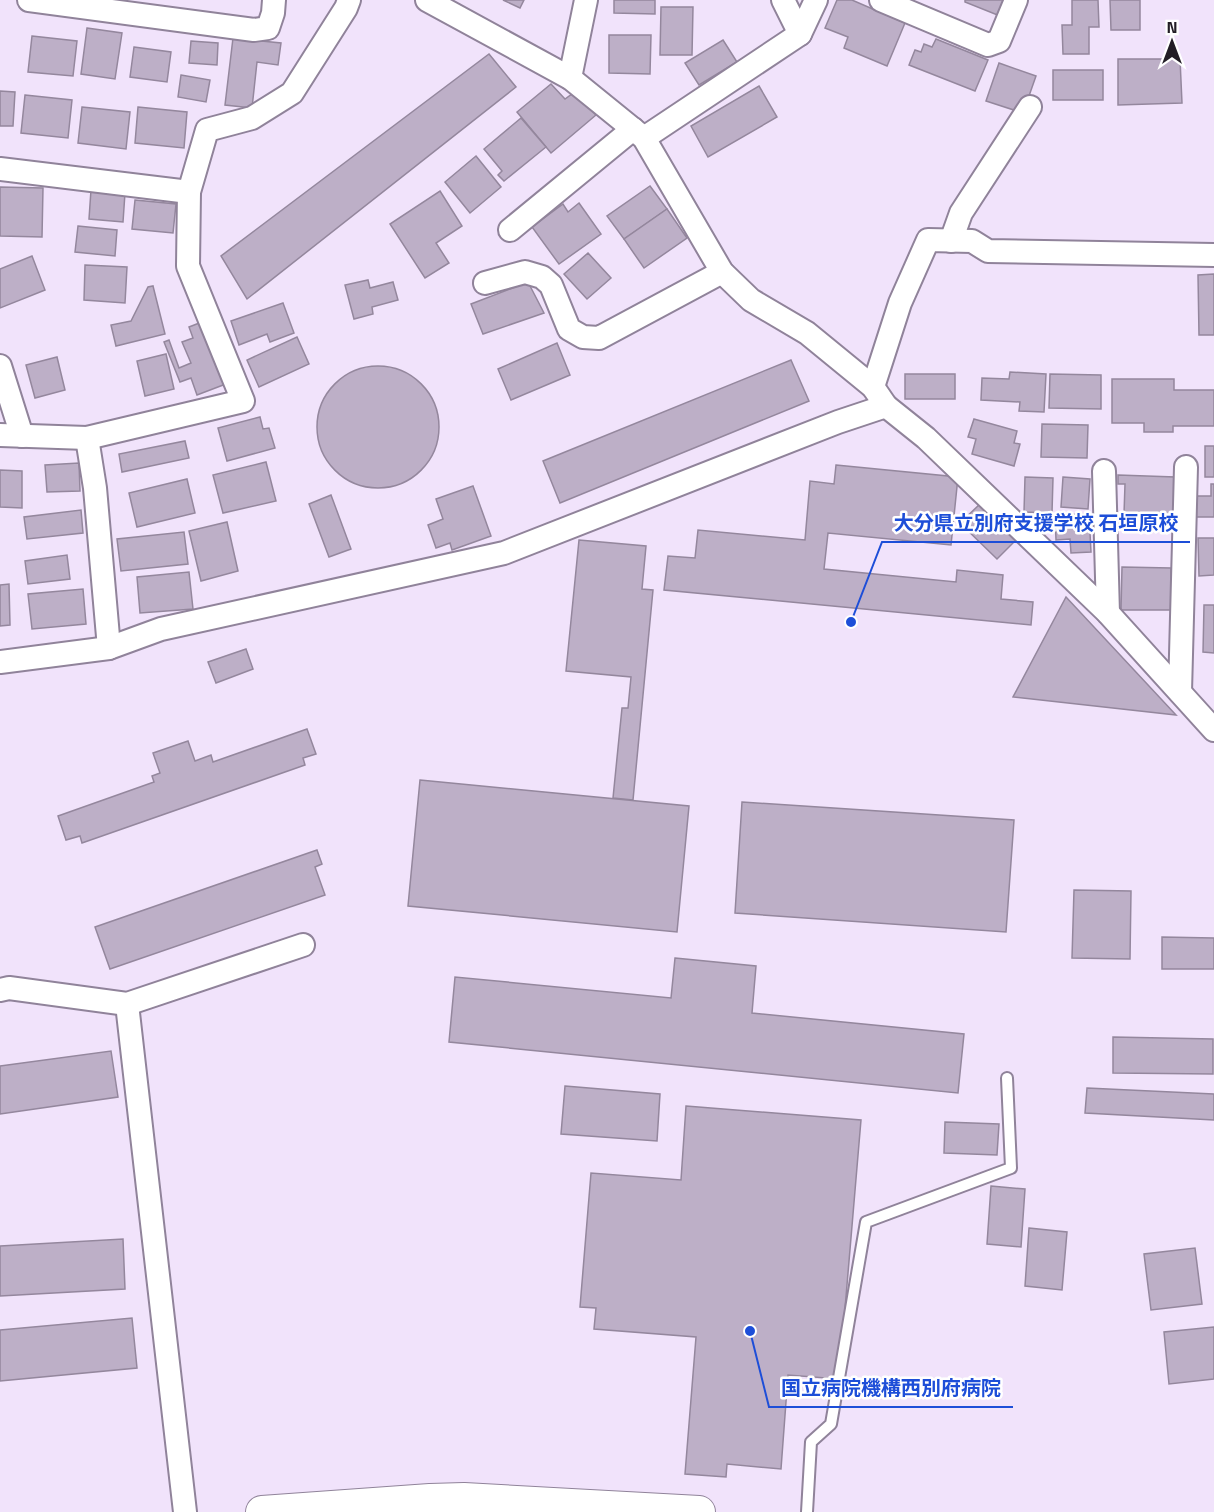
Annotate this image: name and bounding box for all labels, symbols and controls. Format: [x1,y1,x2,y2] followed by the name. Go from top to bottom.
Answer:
[1142,12,1202,72] north arrow
[1166,15,1178,39] text: N
[882,504,1190,542] callout: 大分県立別府支援学校 石垣原校
[894,507,1178,538] text: 大分県立別府支援学校 石垣原校
[769,1369,1013,1407] callout: 国立病院機構西別府病院
[781,1372,1001,1403] text: 国立病院機構西別府病院

